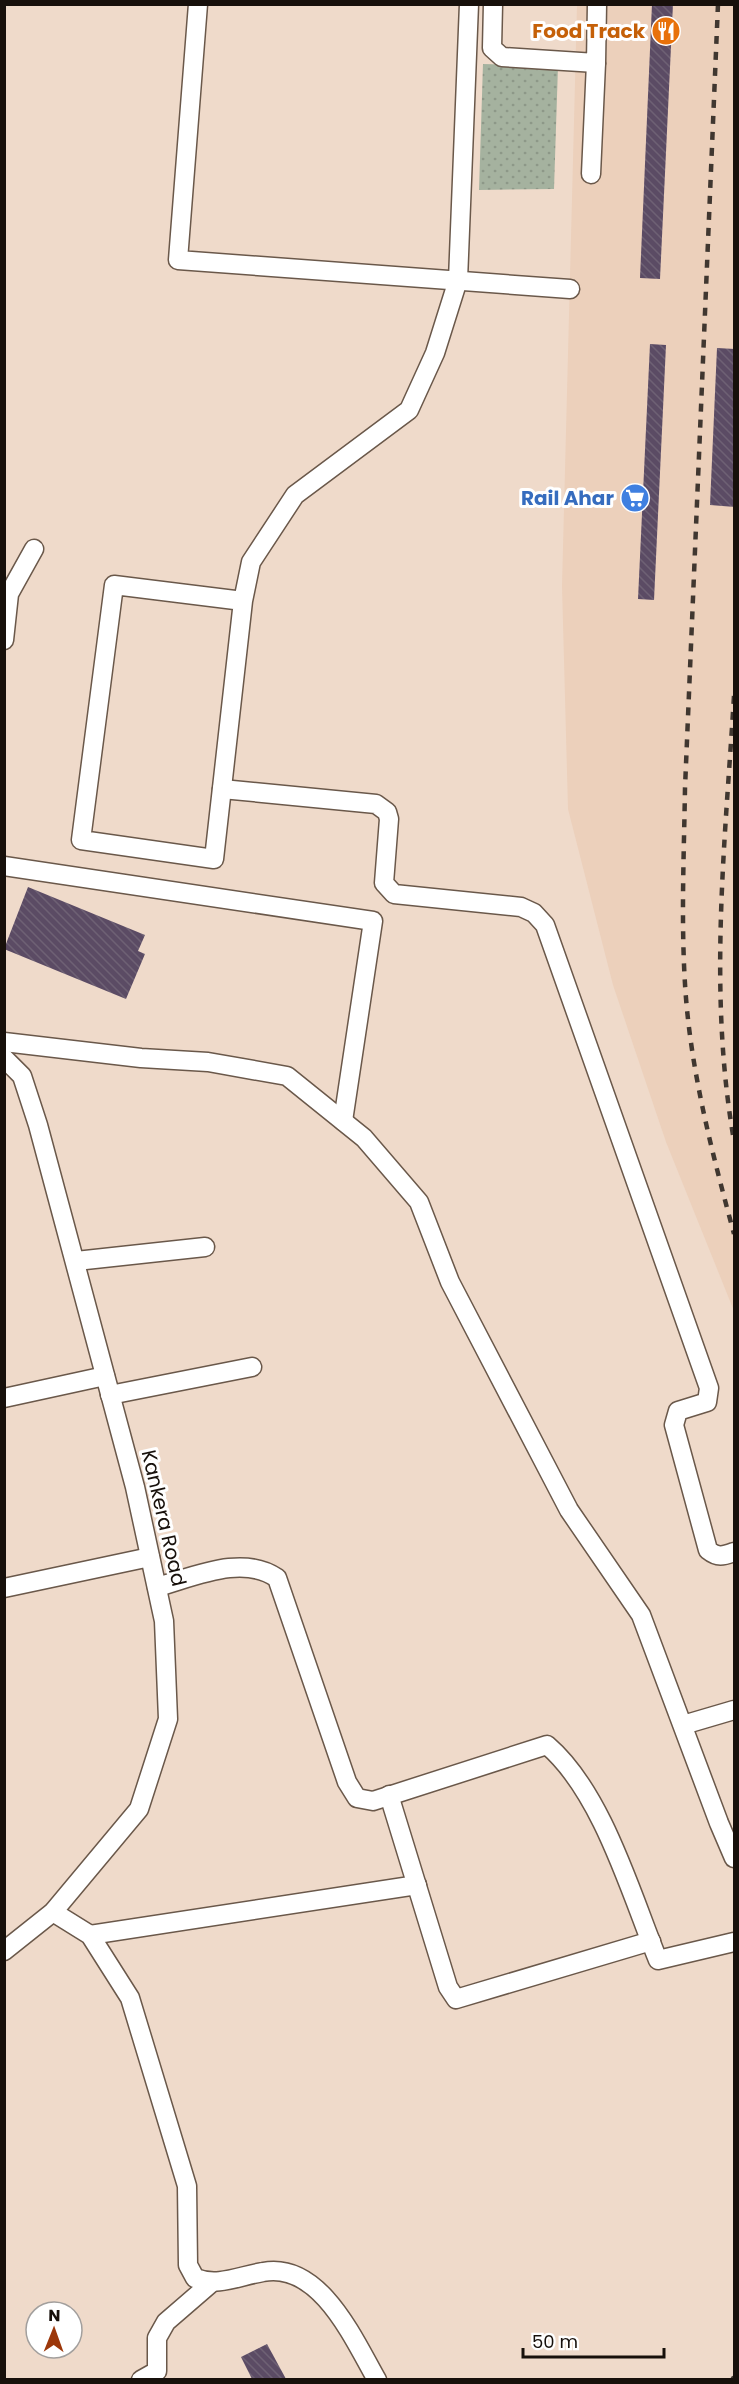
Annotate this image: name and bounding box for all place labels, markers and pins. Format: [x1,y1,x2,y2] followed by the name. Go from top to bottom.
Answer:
[650,15,682,47] restaurant icon: Food Track
[532,17,646,45] place label: Food Track
[619,482,651,514] supermarket icon: Rail Ahar
[521,484,614,512] place label: Rail Ahar

